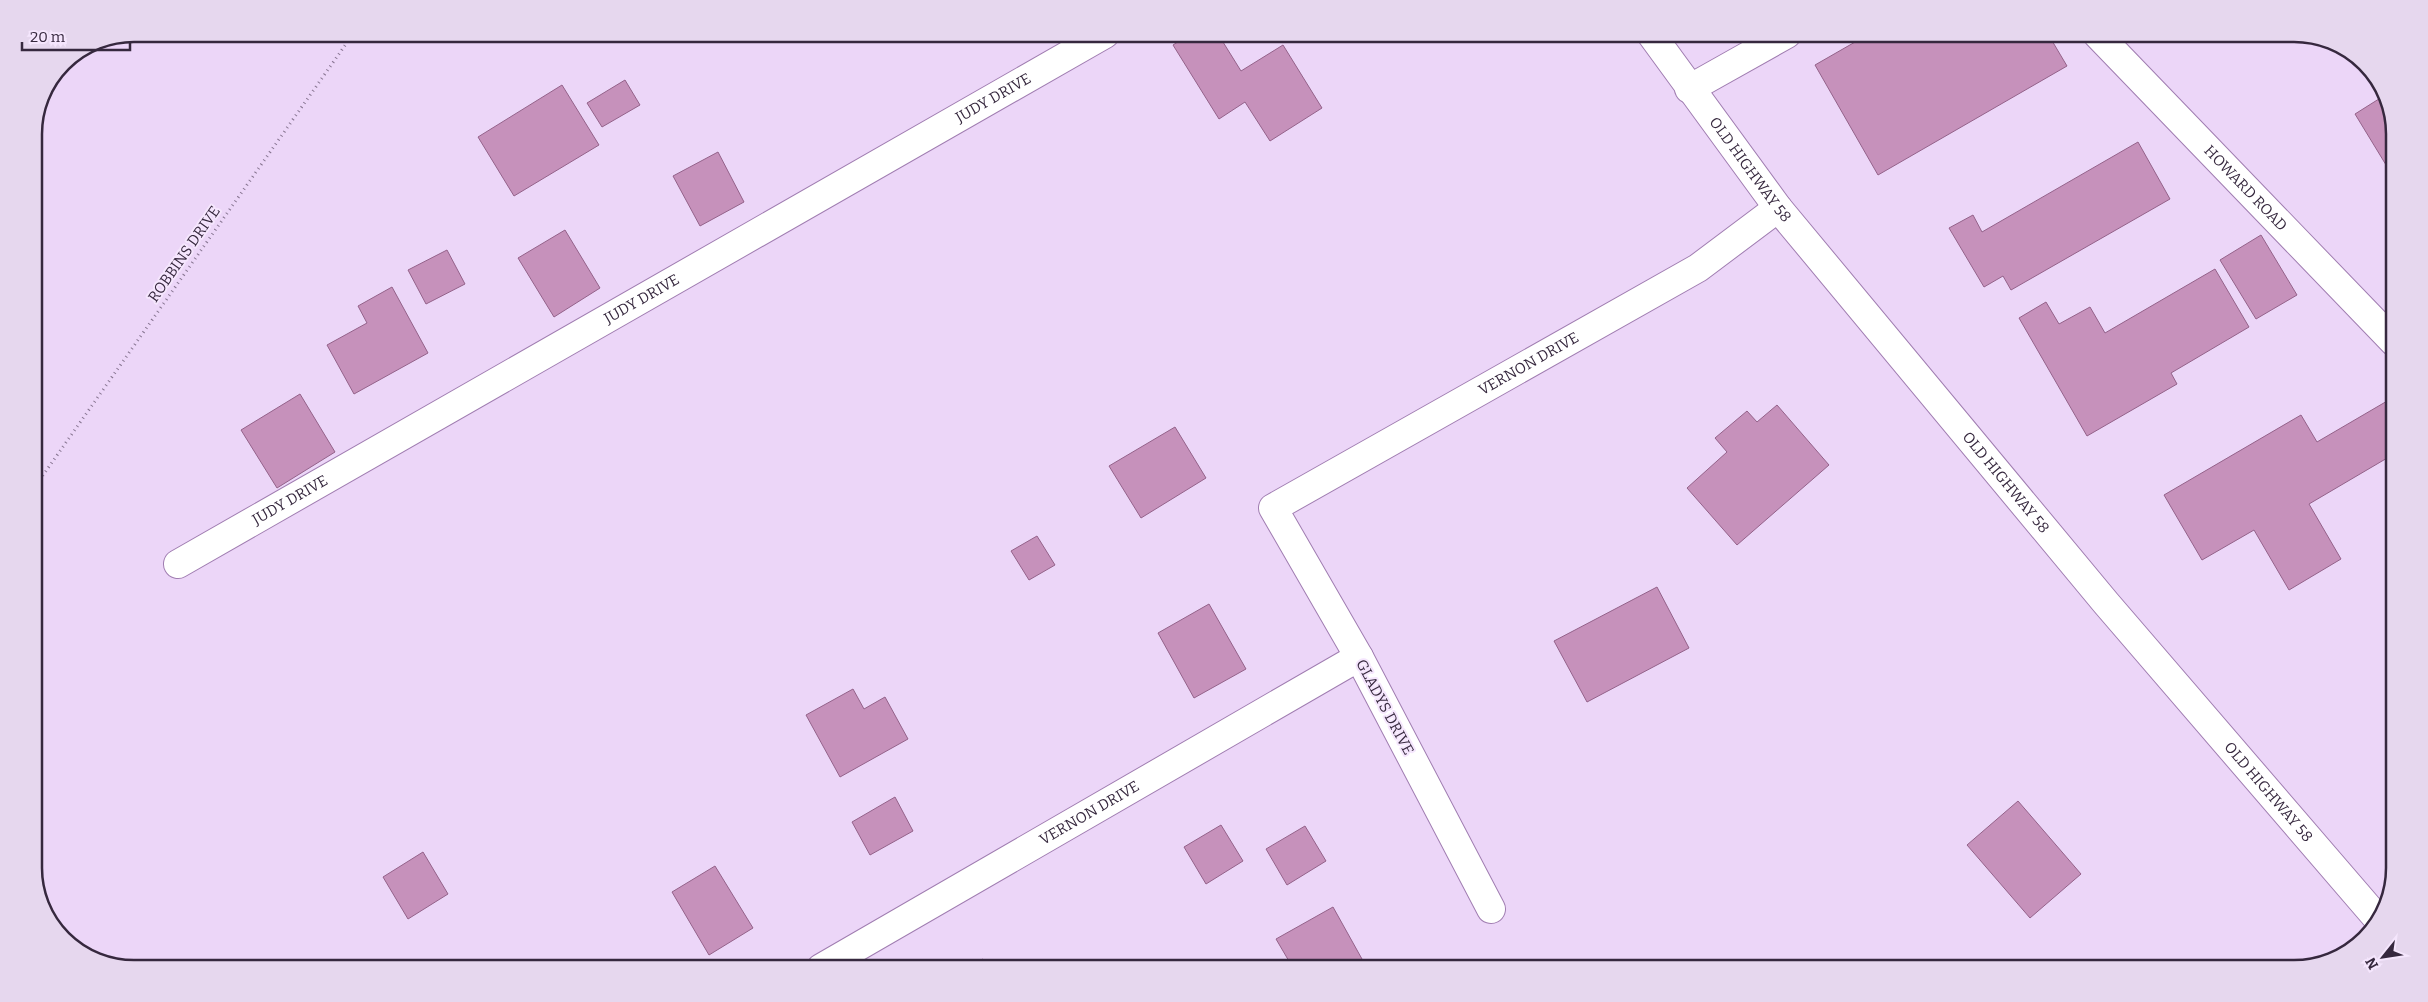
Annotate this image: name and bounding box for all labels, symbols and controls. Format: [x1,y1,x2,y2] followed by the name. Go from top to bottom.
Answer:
[22,20,130,52] scale bar
[30,28,66,46] text: 20 m
[951,69,1034,127] street label: JUDY DRIVE
[1706,113,1795,226] street label: OLD HIGHWAY 58
[2200,142,2291,234] street label: HOWARD ROAD
[144,203,224,305] street label: ROBBINS DRIVE
[600,270,682,328] street label: JUDY DRIVE
[1475,328,1582,399] street label: VERNON DRIVE
[1959,428,2053,537] street label: OLD HIGHWAY 58
[248,471,331,529] street label: JUDY DRIVE
[1352,656,1418,758] street label: GLADYS DRIVE
[2221,738,2316,846] street label: OLD HIGHWAY 58
[1036,777,1142,849] street label: VERNON DRIVE
[2358,932,2408,982] north arrow
[2362,954,2382,972] text: N

